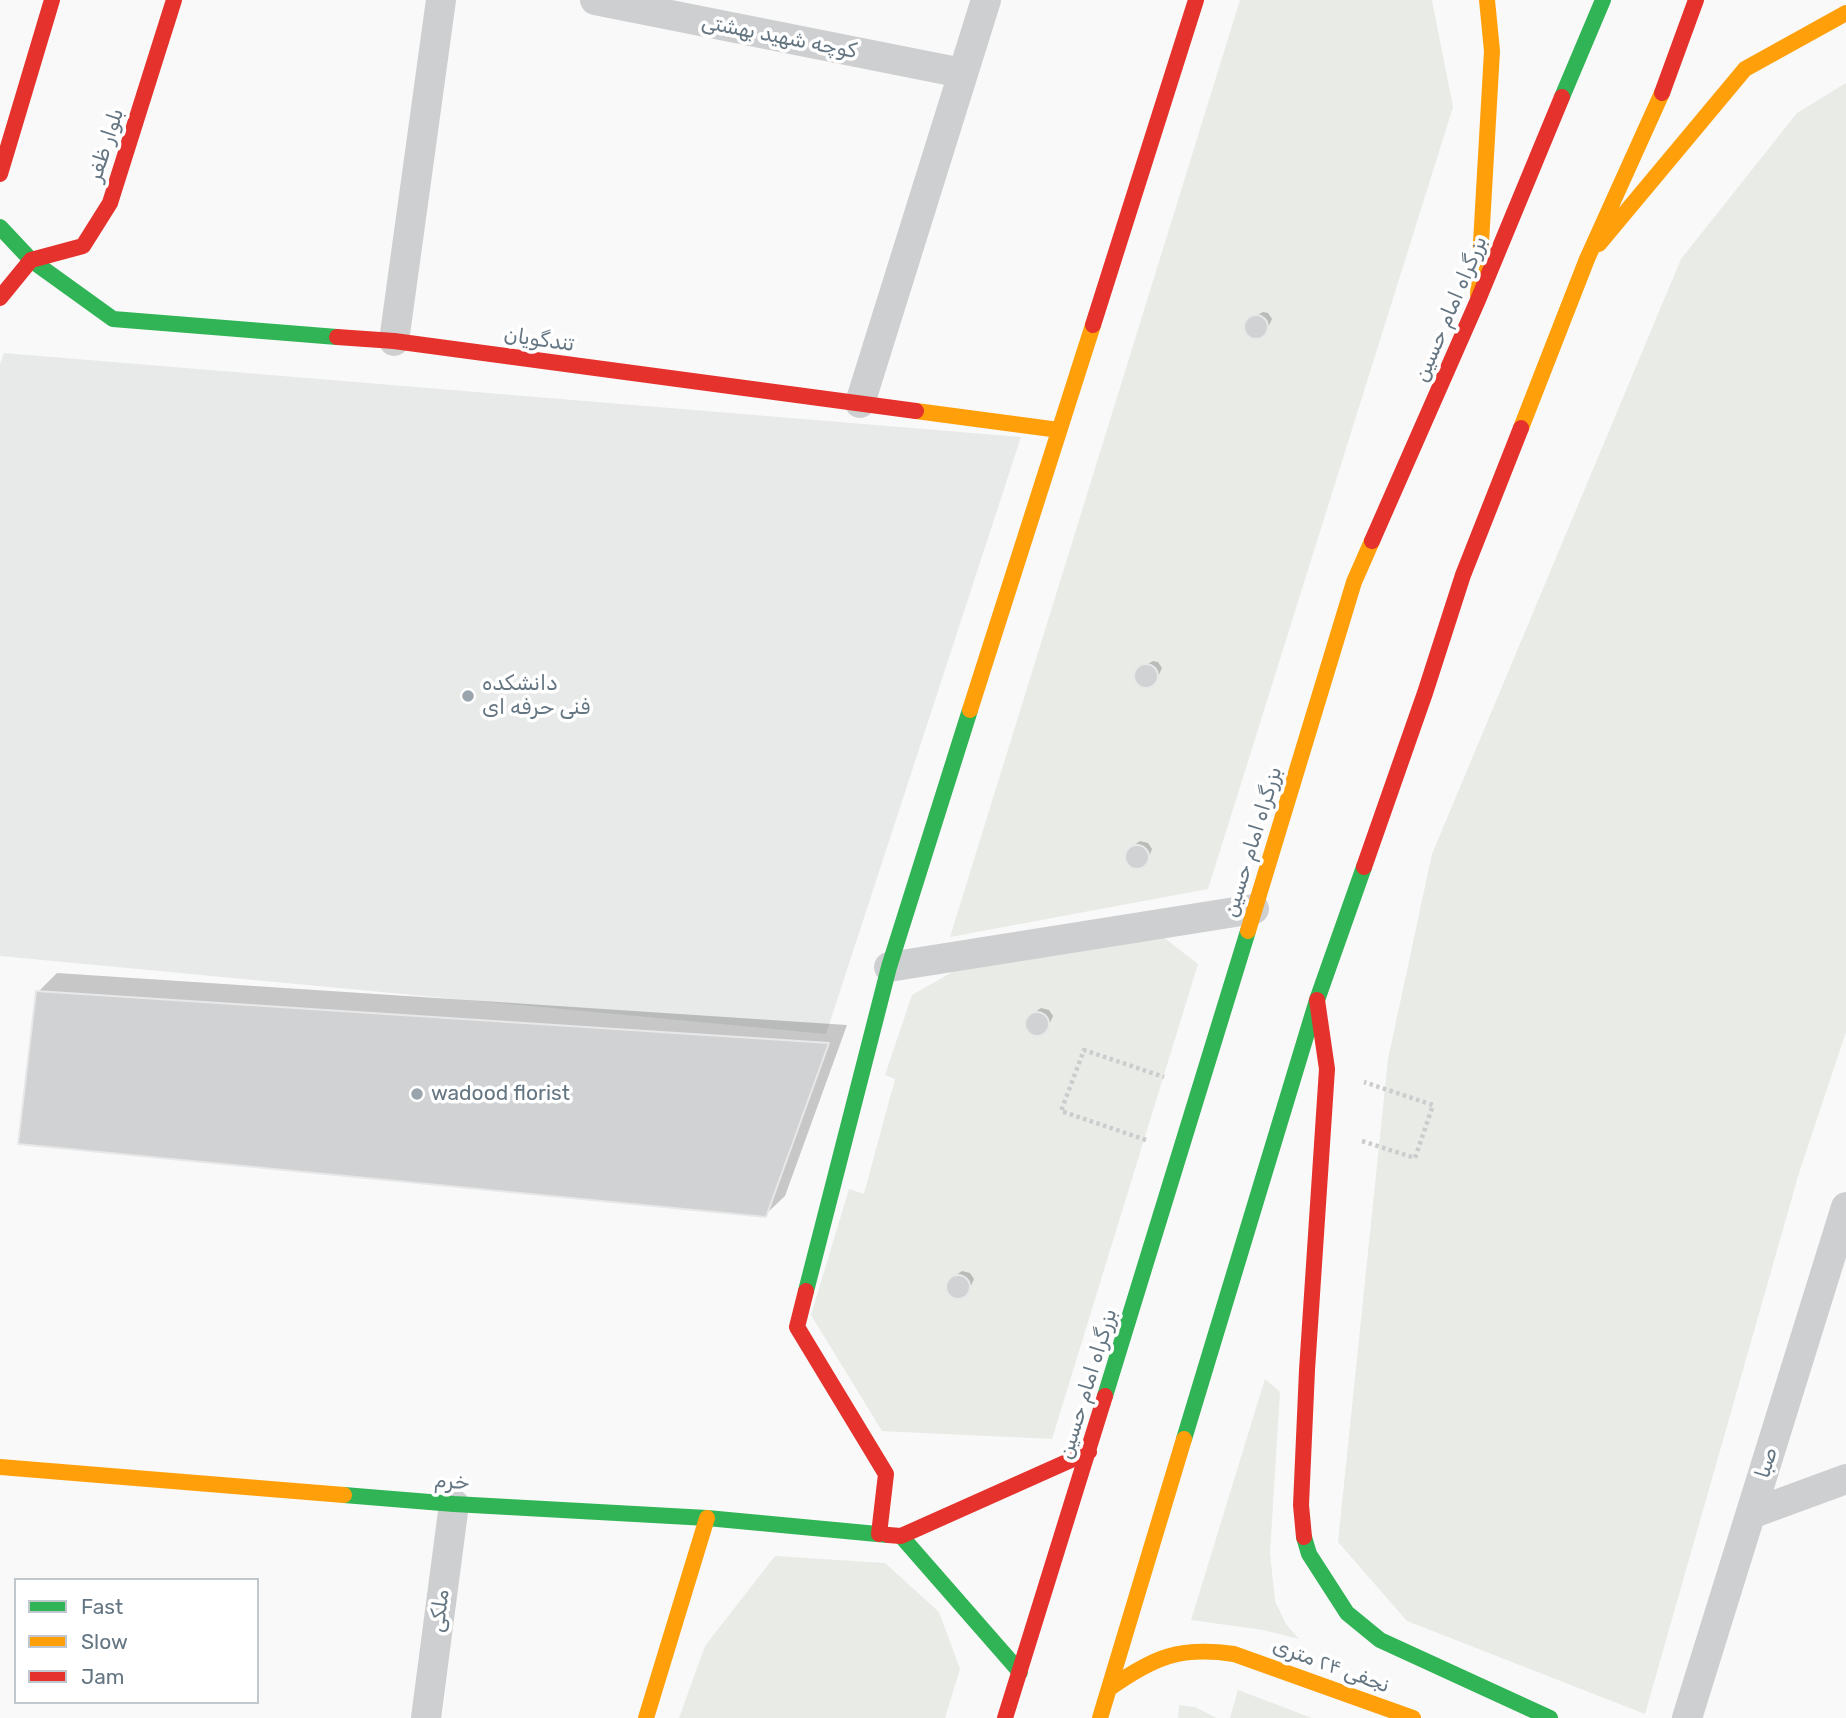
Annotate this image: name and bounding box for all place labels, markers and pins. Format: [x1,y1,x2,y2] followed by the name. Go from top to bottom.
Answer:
[482,671,590,721] place label: دانشکده فنی حرفه ای
[460,688,476,704] marker: دانشکده فنی حرفه ای
[431,1081,570,1107] place label: wadood florist
[409,1086,425,1102] marker: wadood florist

